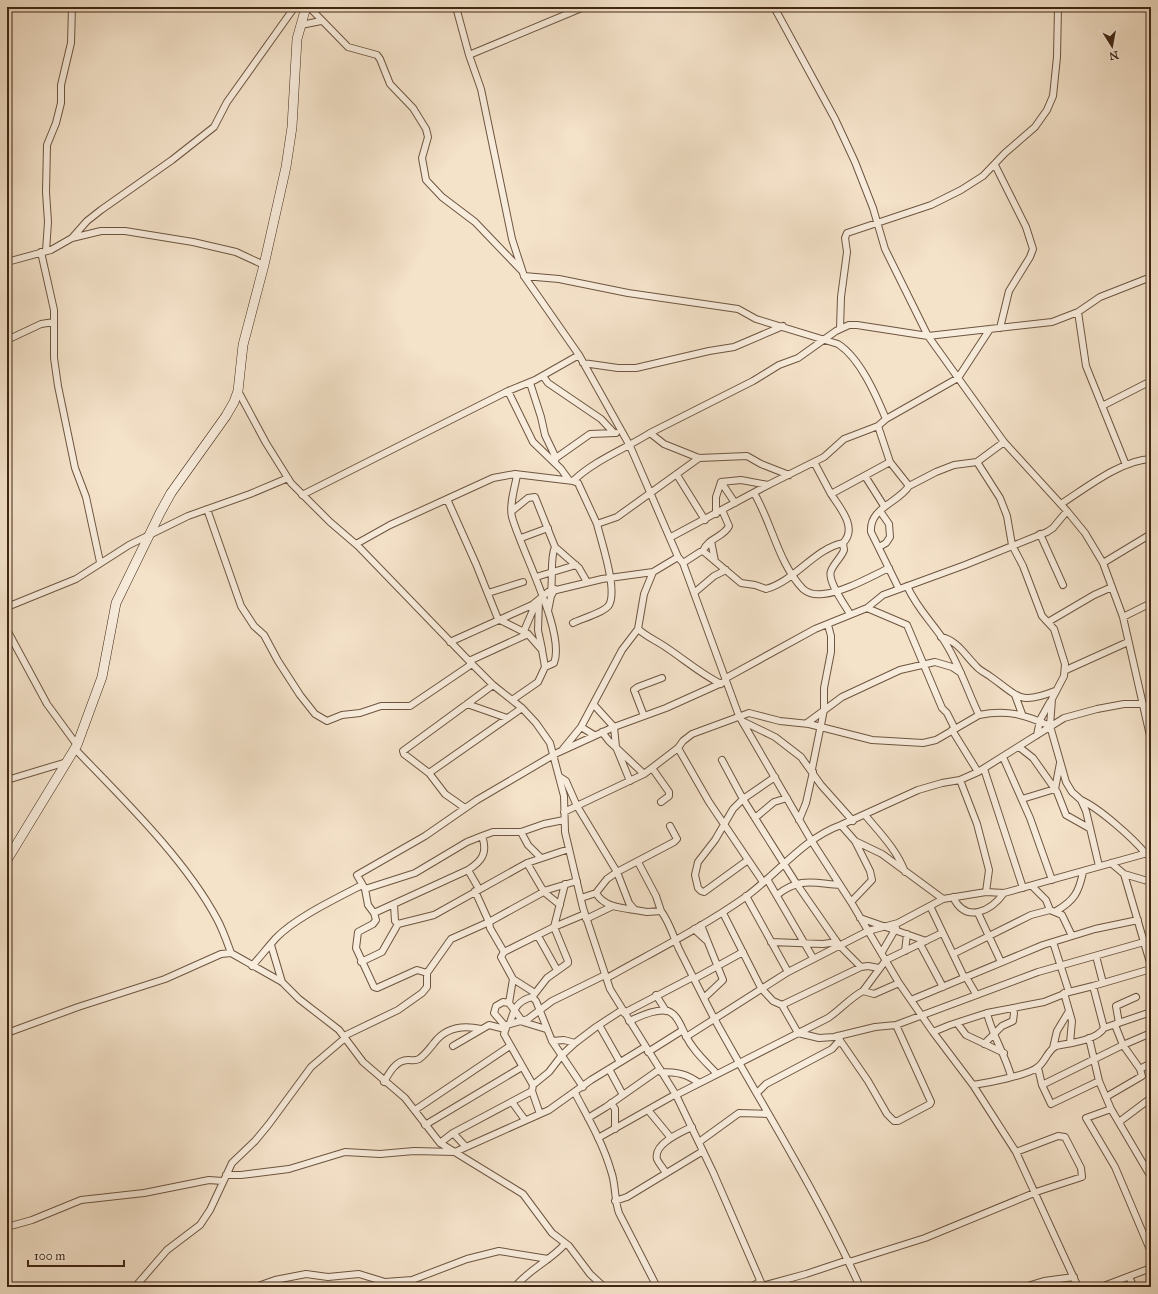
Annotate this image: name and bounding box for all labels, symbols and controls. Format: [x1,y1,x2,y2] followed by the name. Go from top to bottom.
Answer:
[1092,26,1132,66] north arrow
[1107,48,1120,63] text: N
[28,1242,124,1268] scale bar
[34,1249,65,1263] text: 100 m

